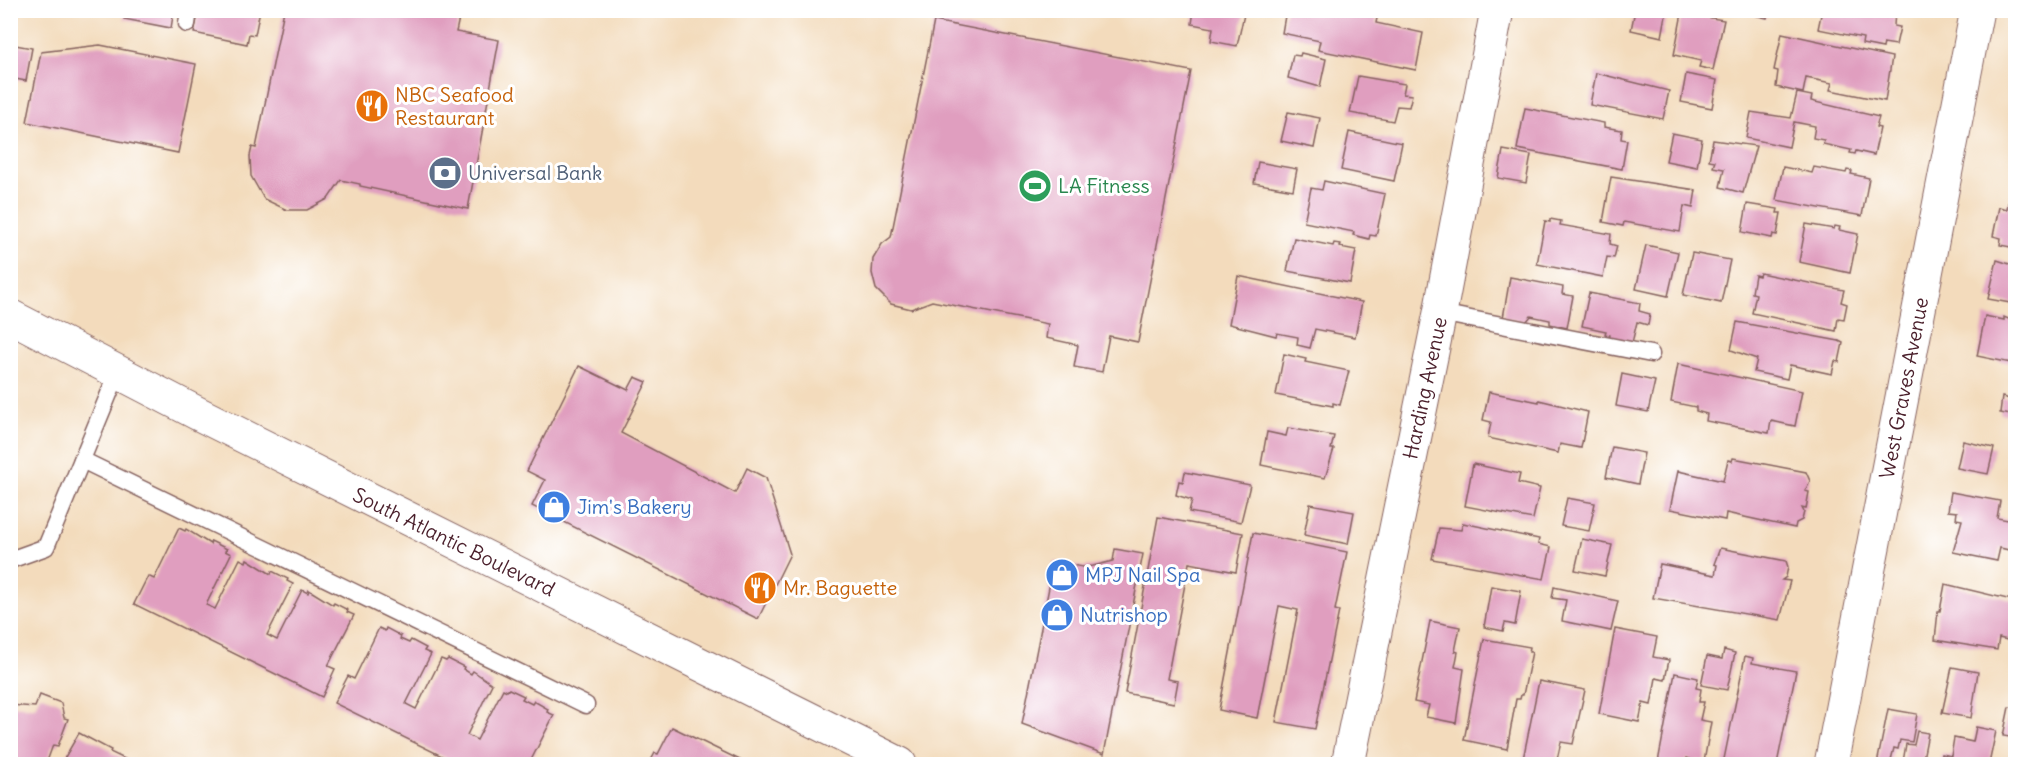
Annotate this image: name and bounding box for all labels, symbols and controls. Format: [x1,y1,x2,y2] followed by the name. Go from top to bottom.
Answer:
[395,82,514,130] place label: NBC Seafood Restaurant
[354,88,390,124] restaurant icon: NBC Seafood Restaurant
[427,155,463,191] bank icon: Universal Bank
[468,160,602,185] place label: Universal Bank
[1017,168,1053,204] sports icon: LA Fitness
[1058,173,1150,198] place label: LA Fitness
[1874,295,1933,481] street label: West Graves Avenue
[1397,315,1452,461] street label: Harding Avenue
[349,482,560,602] street label: South Atlantic Boulevard
[536,489,572,525] shop icon: Jim's Bakery
[577,494,692,519] place label: Jim's Bakery
[1044,557,1080,593] shop icon: MPJ Nail Spa
[1085,562,1200,587] place label: MPJ Nail Spa
[742,570,778,606] restaurant icon: Mr. Baguette
[783,575,897,600] place label: Mr. Baguette
[1039,597,1075,633] shop icon: Nutrishop
[1080,602,1168,627] place label: Nutrishop

